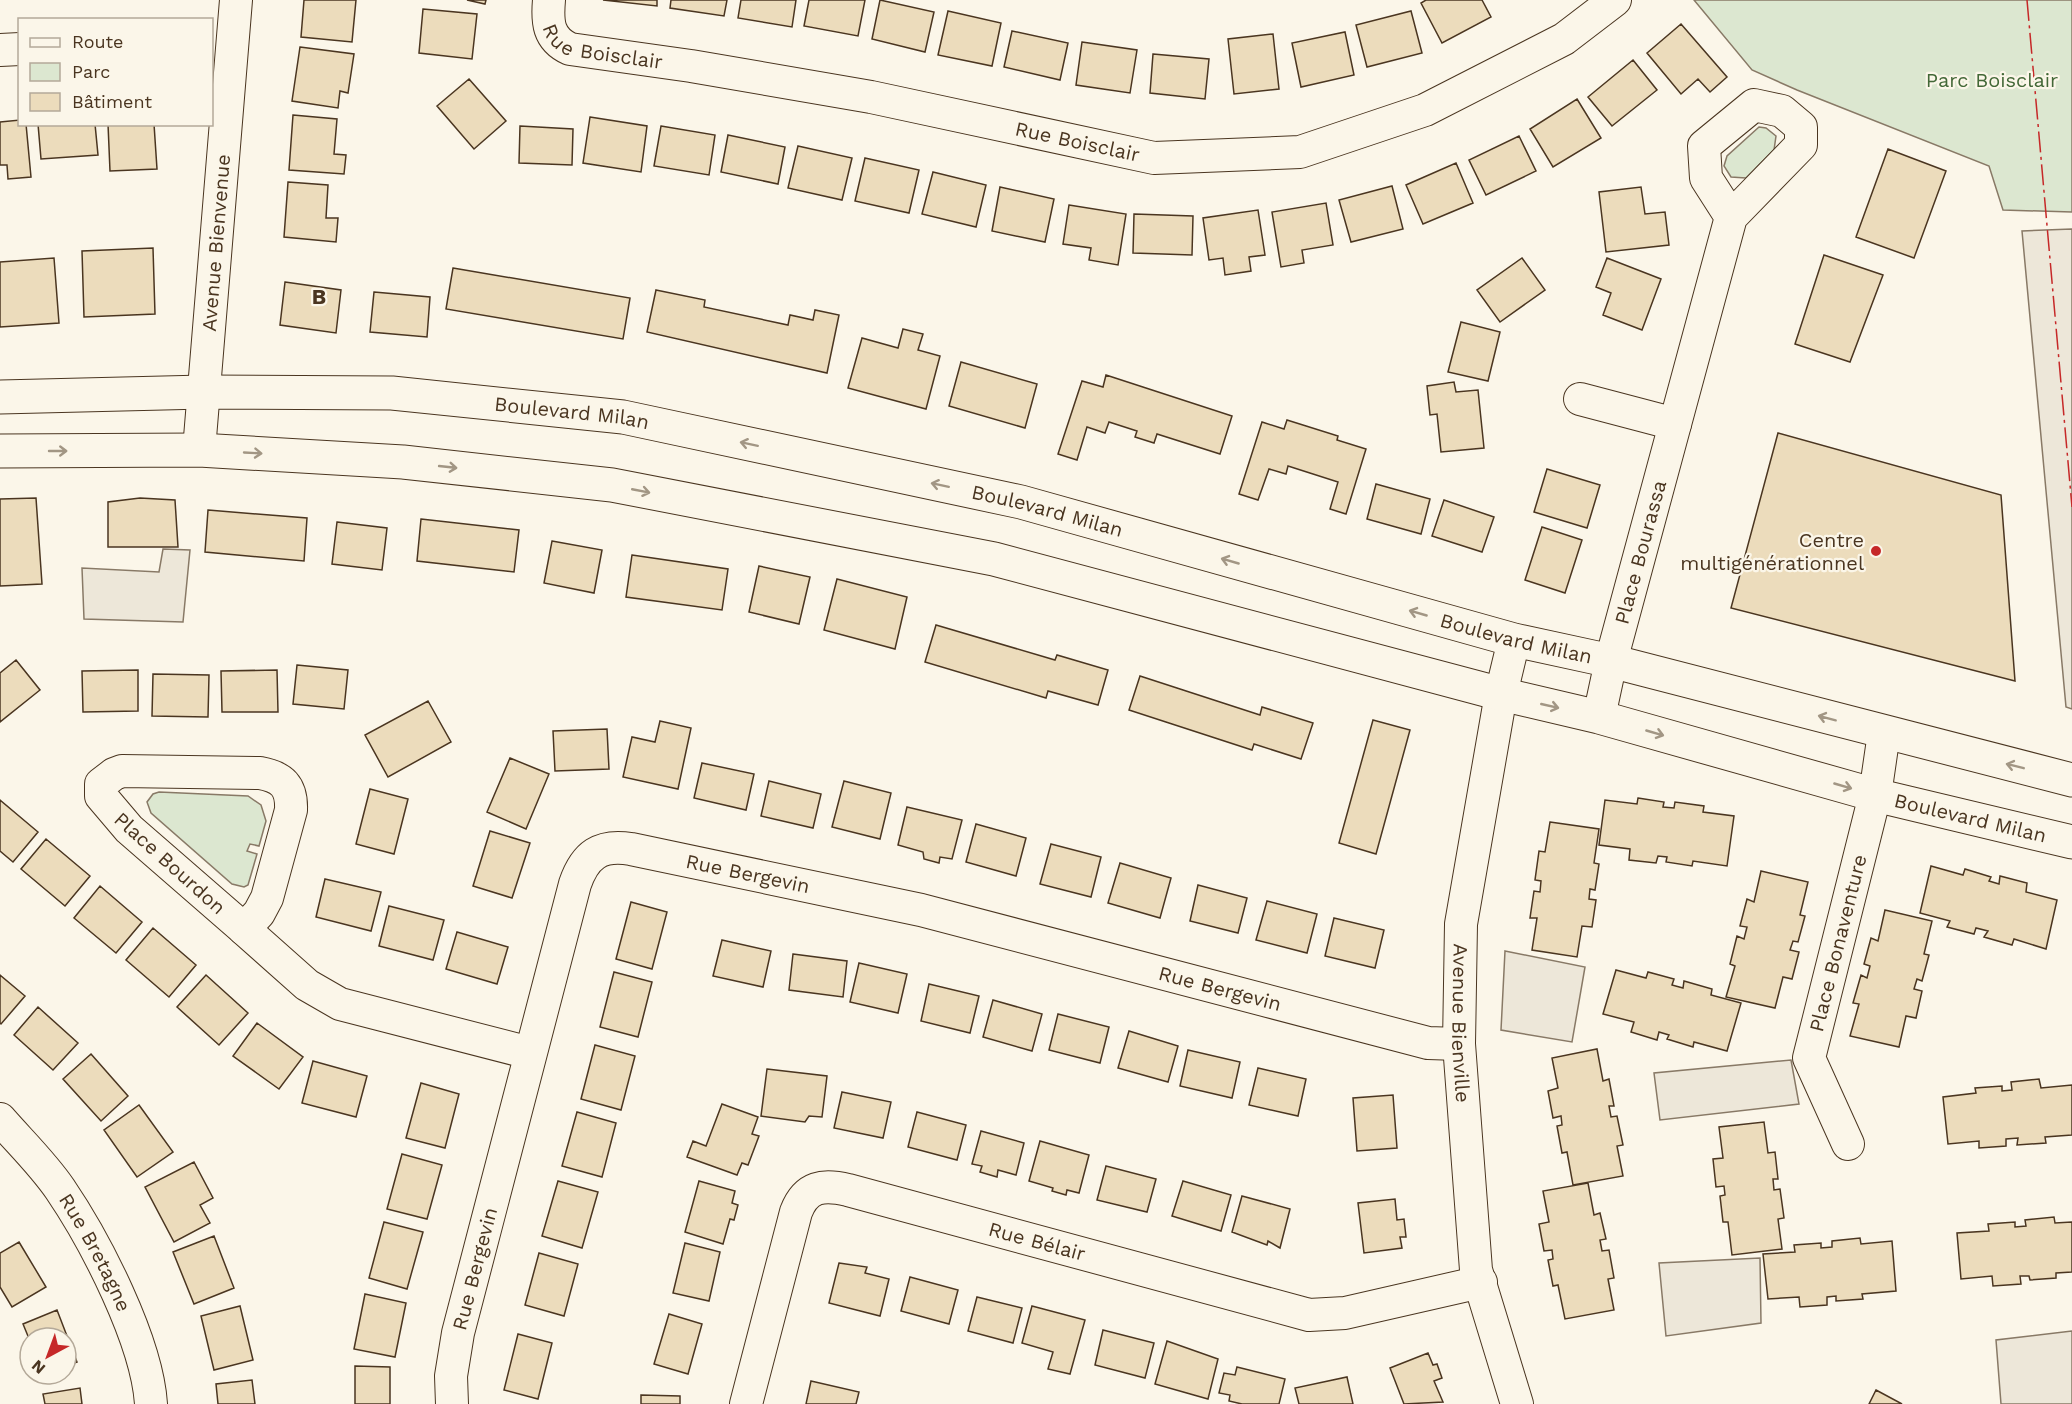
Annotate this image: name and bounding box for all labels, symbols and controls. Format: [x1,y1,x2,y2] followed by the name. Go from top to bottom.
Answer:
[18,18,213,126] legend
[538,20,664,74] street label: Rue Boisclair
[72,31,124,52] text: Route
[72,61,110,82] text: Parc
[1926,68,2058,92] park label: Parc Boisclair
[72,91,152,112] text: Bâtiment
[1013,116,1142,167] street label: Rue Boisclair
[197,153,235,332] street label: Avenue Bienvenue
[312,284,326,309] district label: B
[493,392,651,434] street label: Boulevard Milan
[740,438,759,449] one-way arrow
[48,445,68,457] one-way arrow
[243,448,263,459] one-way arrow
[437,461,457,472] one-way arrow
[1609,477,1671,627] street label: Place Bourassa
[930,479,950,490] one-way arrow
[969,480,1126,542] street label: Boulevard Milan
[632,485,651,497] one-way arrow
[1680,528,1864,575] place label: Centre multigénérationnel
[1869,544,1883,558] marker: Centre multigénérationnel
[1221,555,1240,566] one-way arrow
[1409,607,1428,618] one-way arrow
[1437,608,1594,669] street label: Boulevard Milan
[1540,700,1559,712] one-way arrow
[1818,712,1837,724] one-way arrow
[1645,728,1664,739] one-way arrow
[2006,759,2025,771] one-way arrow
[1833,781,1852,792] one-way arrow
[1892,788,2049,848] street label: Boulevard Milan
[109,807,231,919] street label: Place Bourdon
[684,849,812,898] street label: Rue Bergevin
[1804,852,1872,1034] street label: Place Bonaventure
[1447,943,1475,1103] street label: Avenue Bienville
[1156,961,1284,1016] street label: Rue Bergevin
[54,1189,136,1315] street label: Rue Bretagne
[447,1205,502,1333] street label: Rue Bergevin
[986,1217,1088,1266] street label: Rue Bélair
[18,1326,78,1386] north arrow
[28,1356,49,1378] text: N

